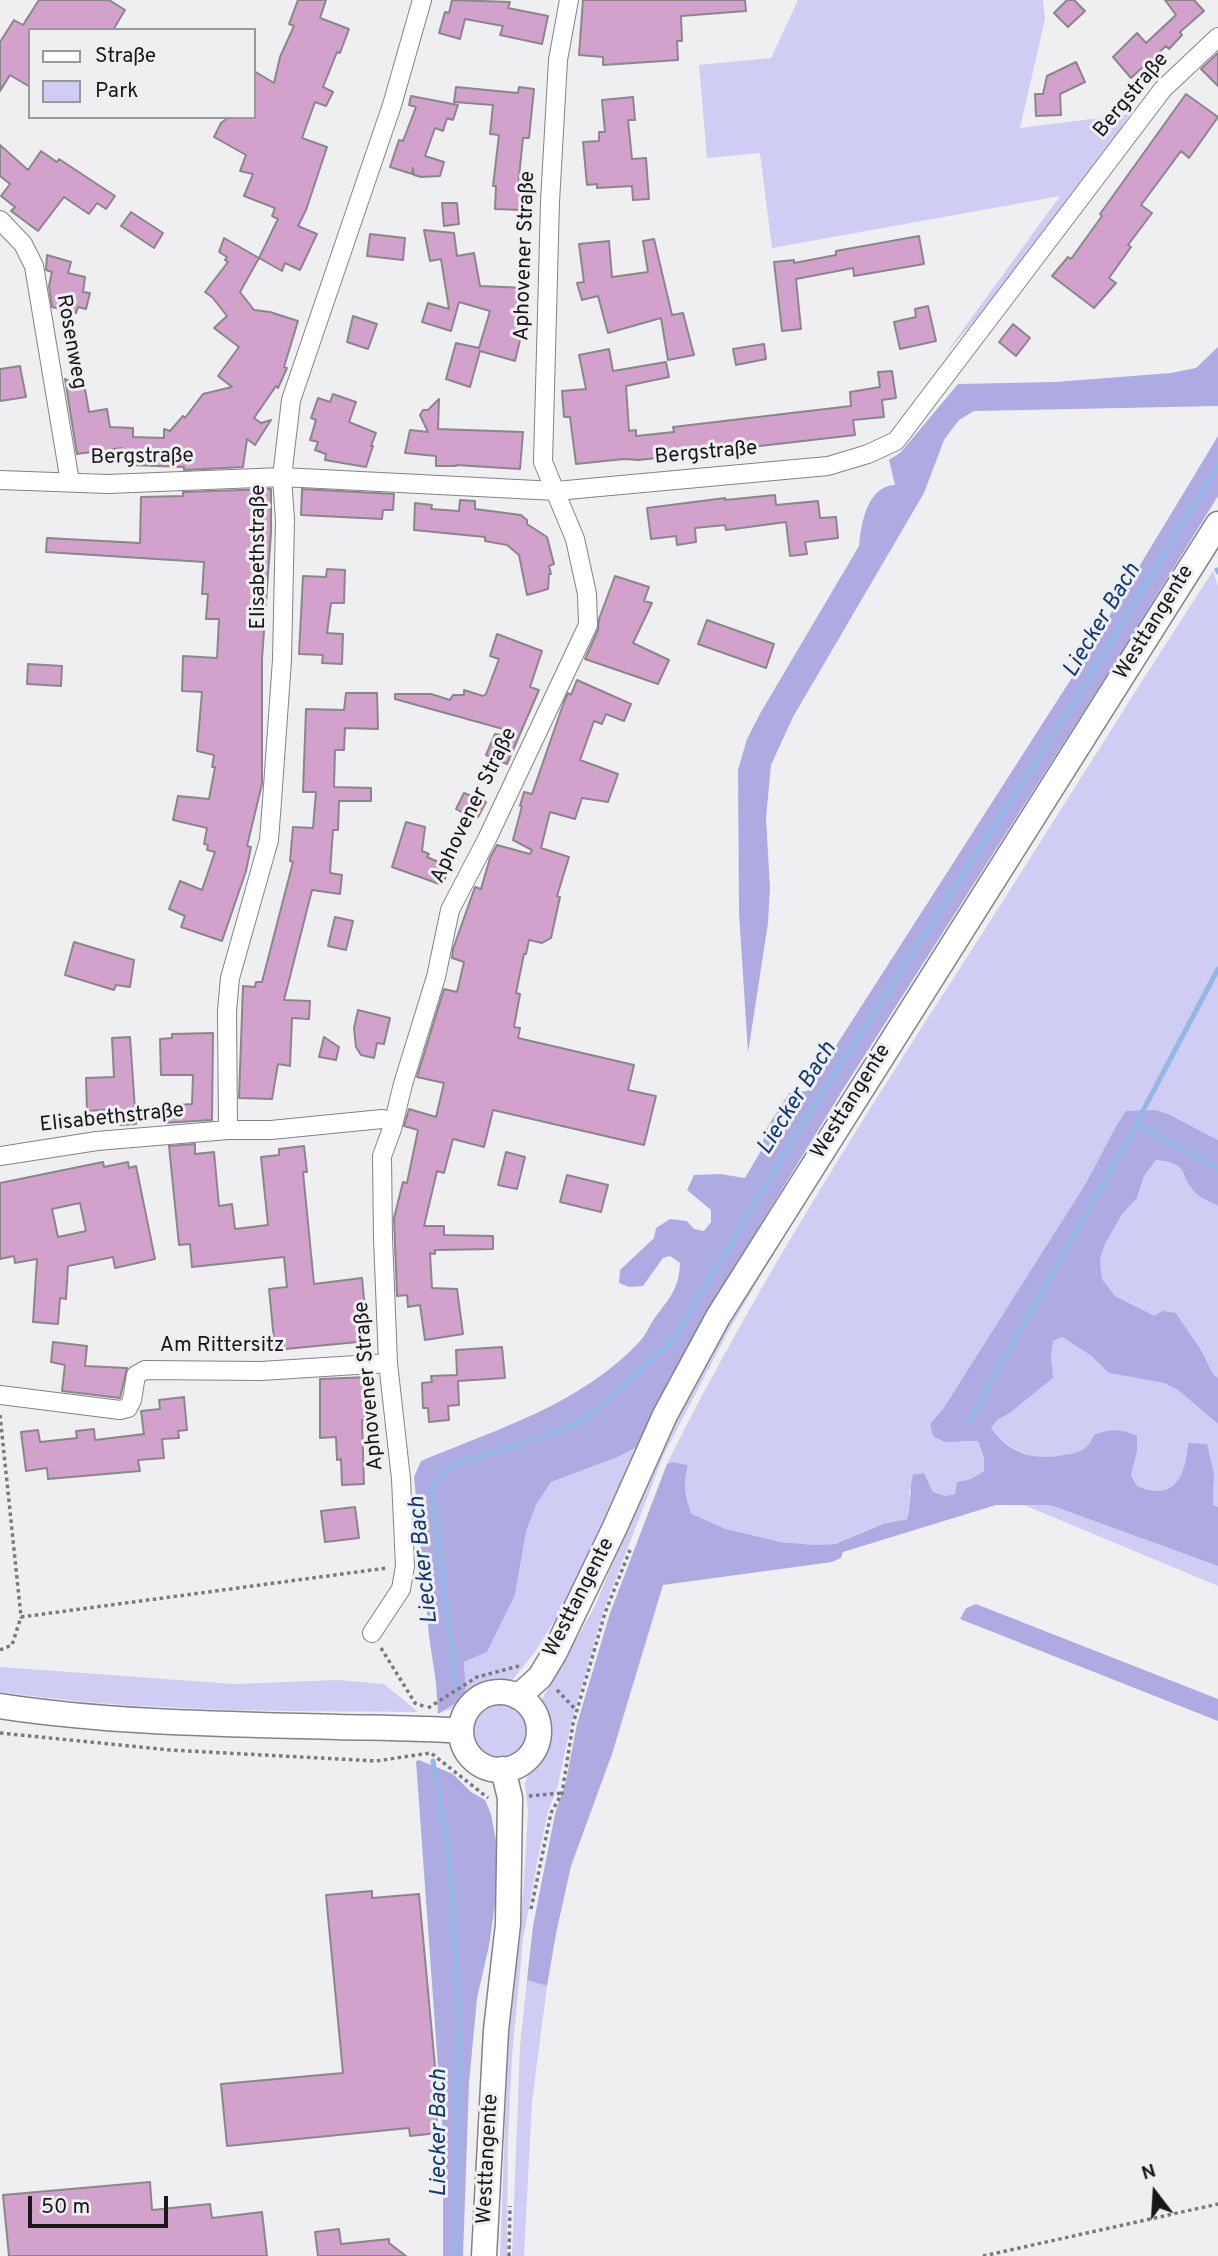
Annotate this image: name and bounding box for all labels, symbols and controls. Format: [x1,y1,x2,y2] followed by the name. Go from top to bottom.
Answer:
[28,28,256,119] legend
[95,43,156,70] text: Straße
[1089,48,1175,144] street label: Bergstraße
[95,78,138,105] text: Park
[510,171,542,341] street label: Aphovener Straße
[49,293,91,391] street label: Rosenweg
[653,437,759,471] street label: Bergstraße
[90,444,194,472] street label: Bergstraße
[247,484,273,630] street label: Elisabethstraße
[1058,559,1148,683] water label: Liecker Bach
[1110,561,1200,685] street label: Westtangente
[426,724,524,888] street label: Aphovener Straße
[752,1037,844,1161] water label: Liecker Bach
[807,1040,897,1164] street label: Westtangente
[39,1099,185,1139] street label: Elisabethstraße
[350,1300,390,1472] street label: Aphovener Straße
[160,1334,284,1360] street label: Am Rittersitz
[405,1495,445,1625] water label: Liecker Bach
[539,1534,621,1662] street label: Westtangente
[426,2069,454,2197] water label: Liecker Bach
[473,2093,505,2225] street label: Westtangente
[1120,2158,1190,2228] north arrow
[1139,2159,1159,2186] text: N
[32,2182,172,2226] scale bar
[41,2194,90,2221] text: 50 m

